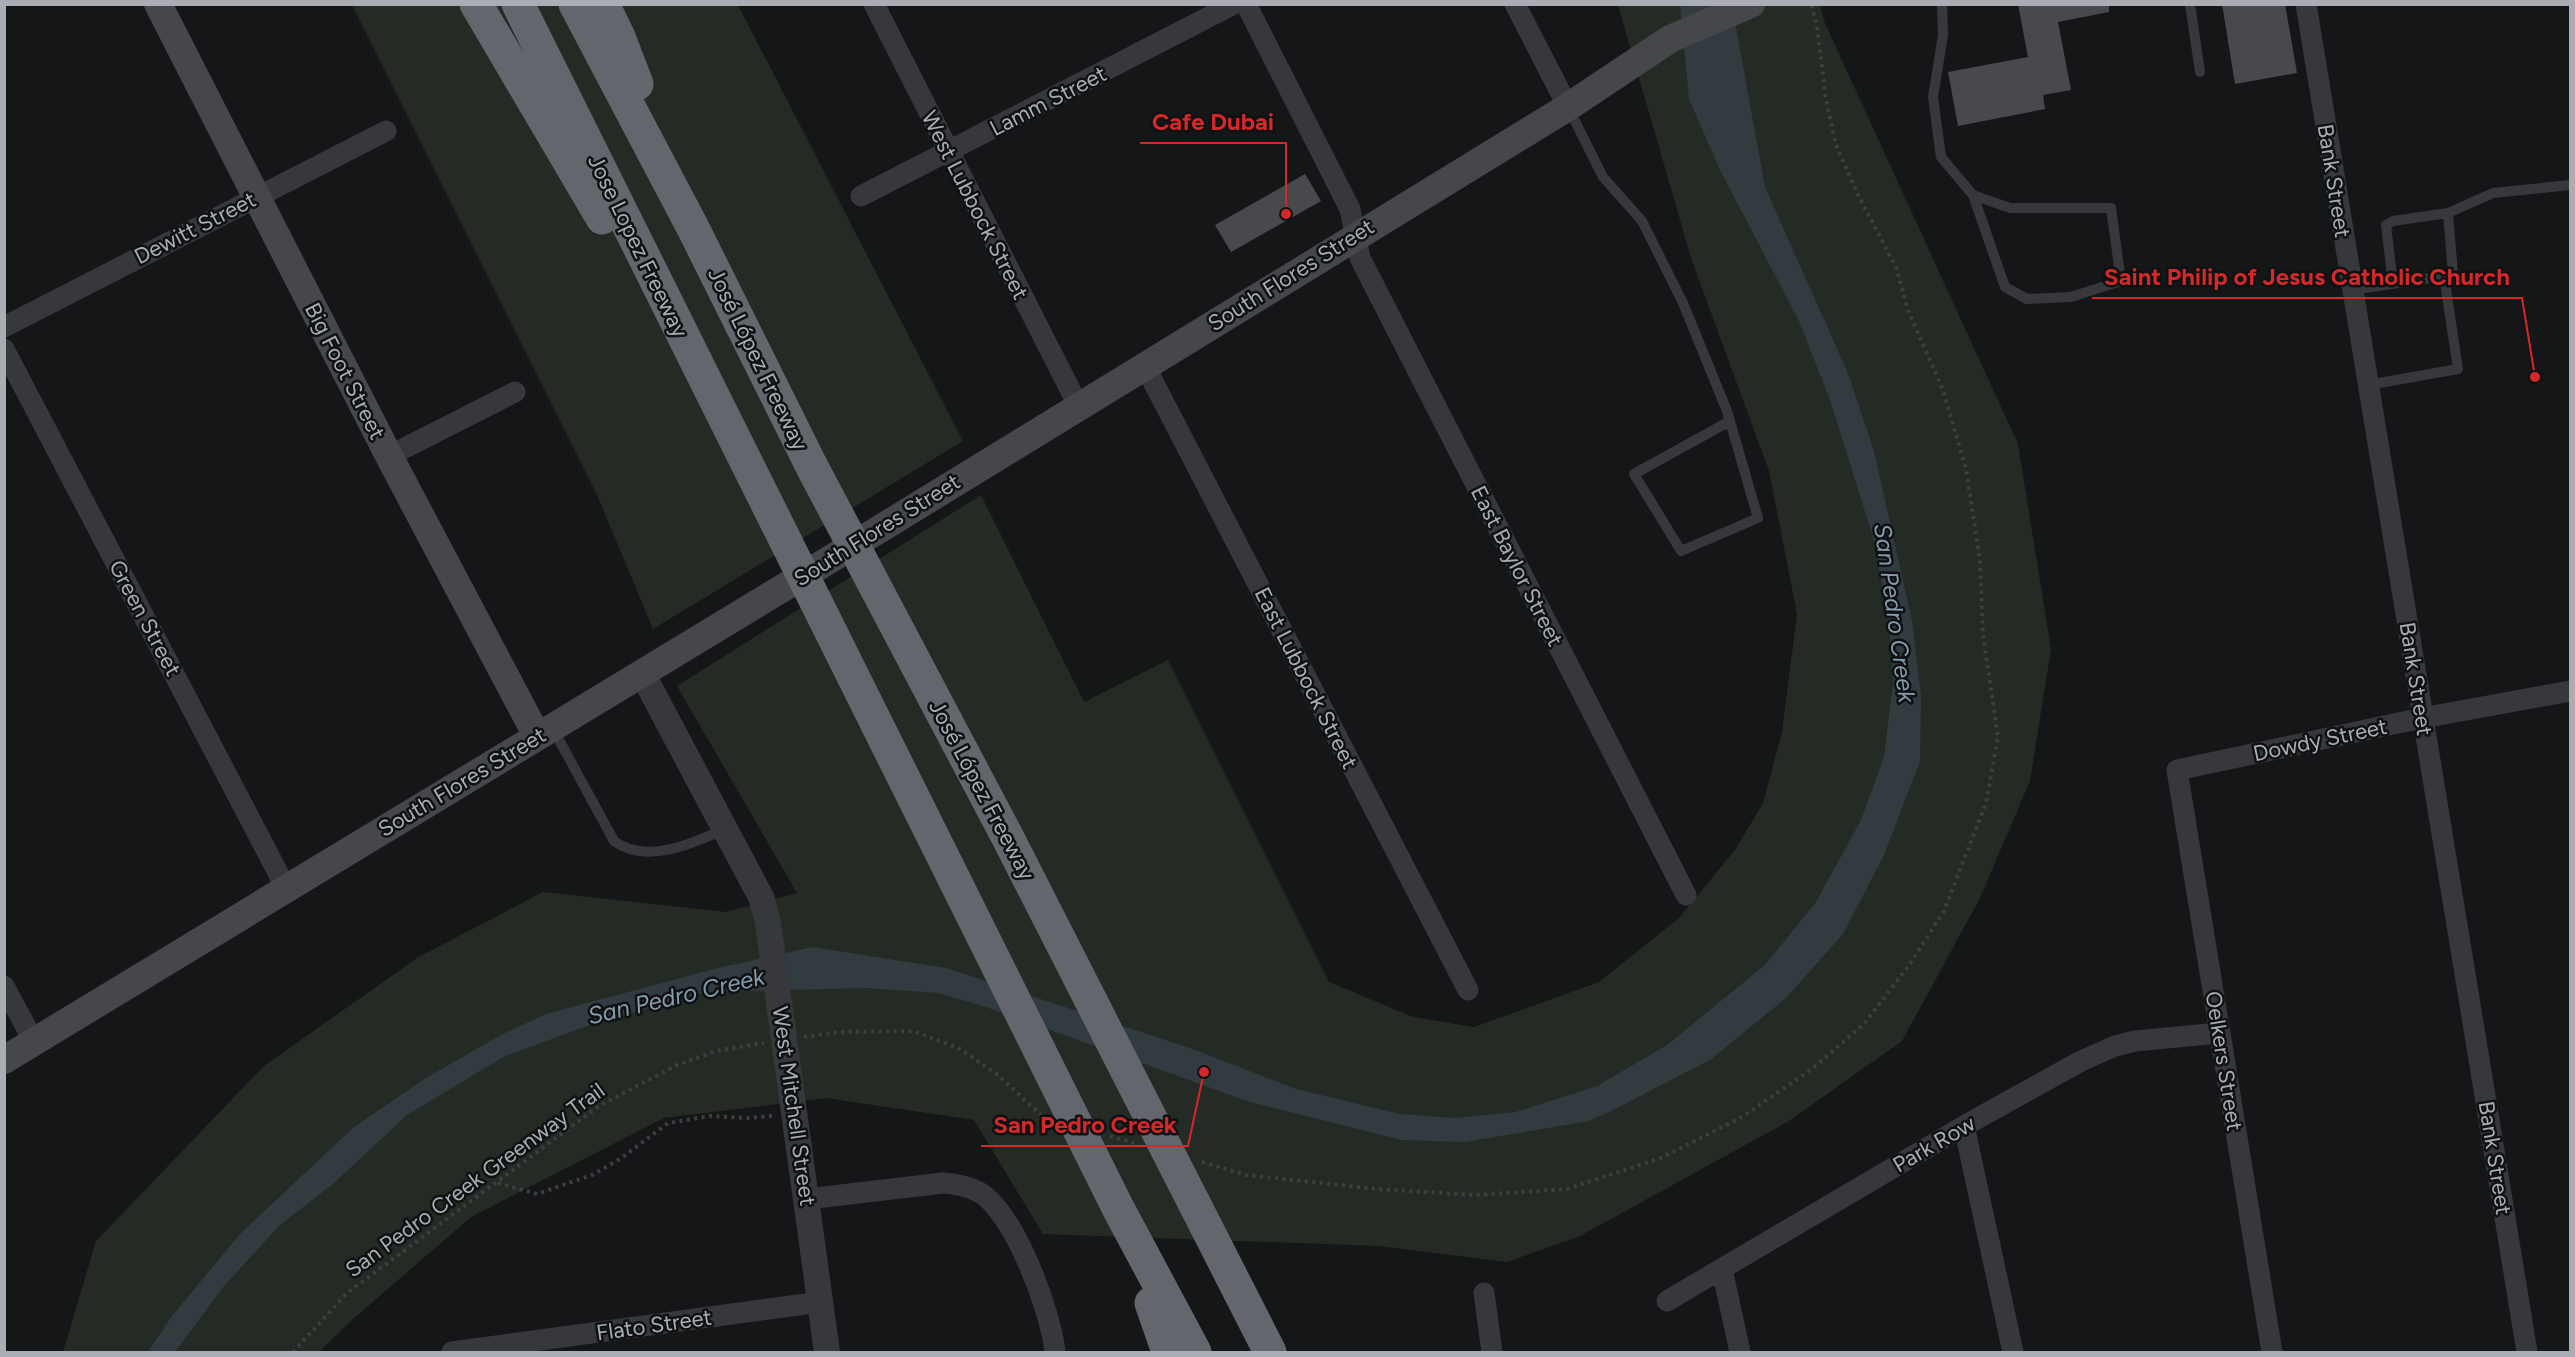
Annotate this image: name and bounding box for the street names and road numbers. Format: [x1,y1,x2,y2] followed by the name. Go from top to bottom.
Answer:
[985,60,1111,142] street label: Lamm Street
[916,106,1034,304] street label: West Lubbock Street
[2312,122,2356,240] street label: Bank Street
[582,150,694,342] street label: Jose Lopez Freeway
[130,186,260,270] street label: Dewitt Street
[1203,213,1379,337] street label: South Flores Street
[702,263,814,455] street label: José López Freeway
[299,298,391,444] street label: Big Foot Street
[789,468,965,592] street label: South Flores Street
[1465,481,1569,651] street label: East Baylor Street
[103,555,187,681] street label: Green Street
[1249,583,1363,773] street label: East Lubbock Street
[2394,620,2438,738] street label: Bank Street
[923,695,1041,885] street label: José López Freeway
[2251,713,2389,767] street label: Dowdy Street
[373,721,551,843] street label: South Flores Street
[2200,989,2248,1133] street label: Oelkers Street
[767,1005,821,1207] street label: West Mitchell Street
[340,1077,610,1283] street label: San Pedro Creek Greenway Trail
[2473,1099,2517,1217] street label: Bank Street
[1888,1109,1981,1178] street label: Park Row
[595,1304,713,1346] street label: Flato Street

